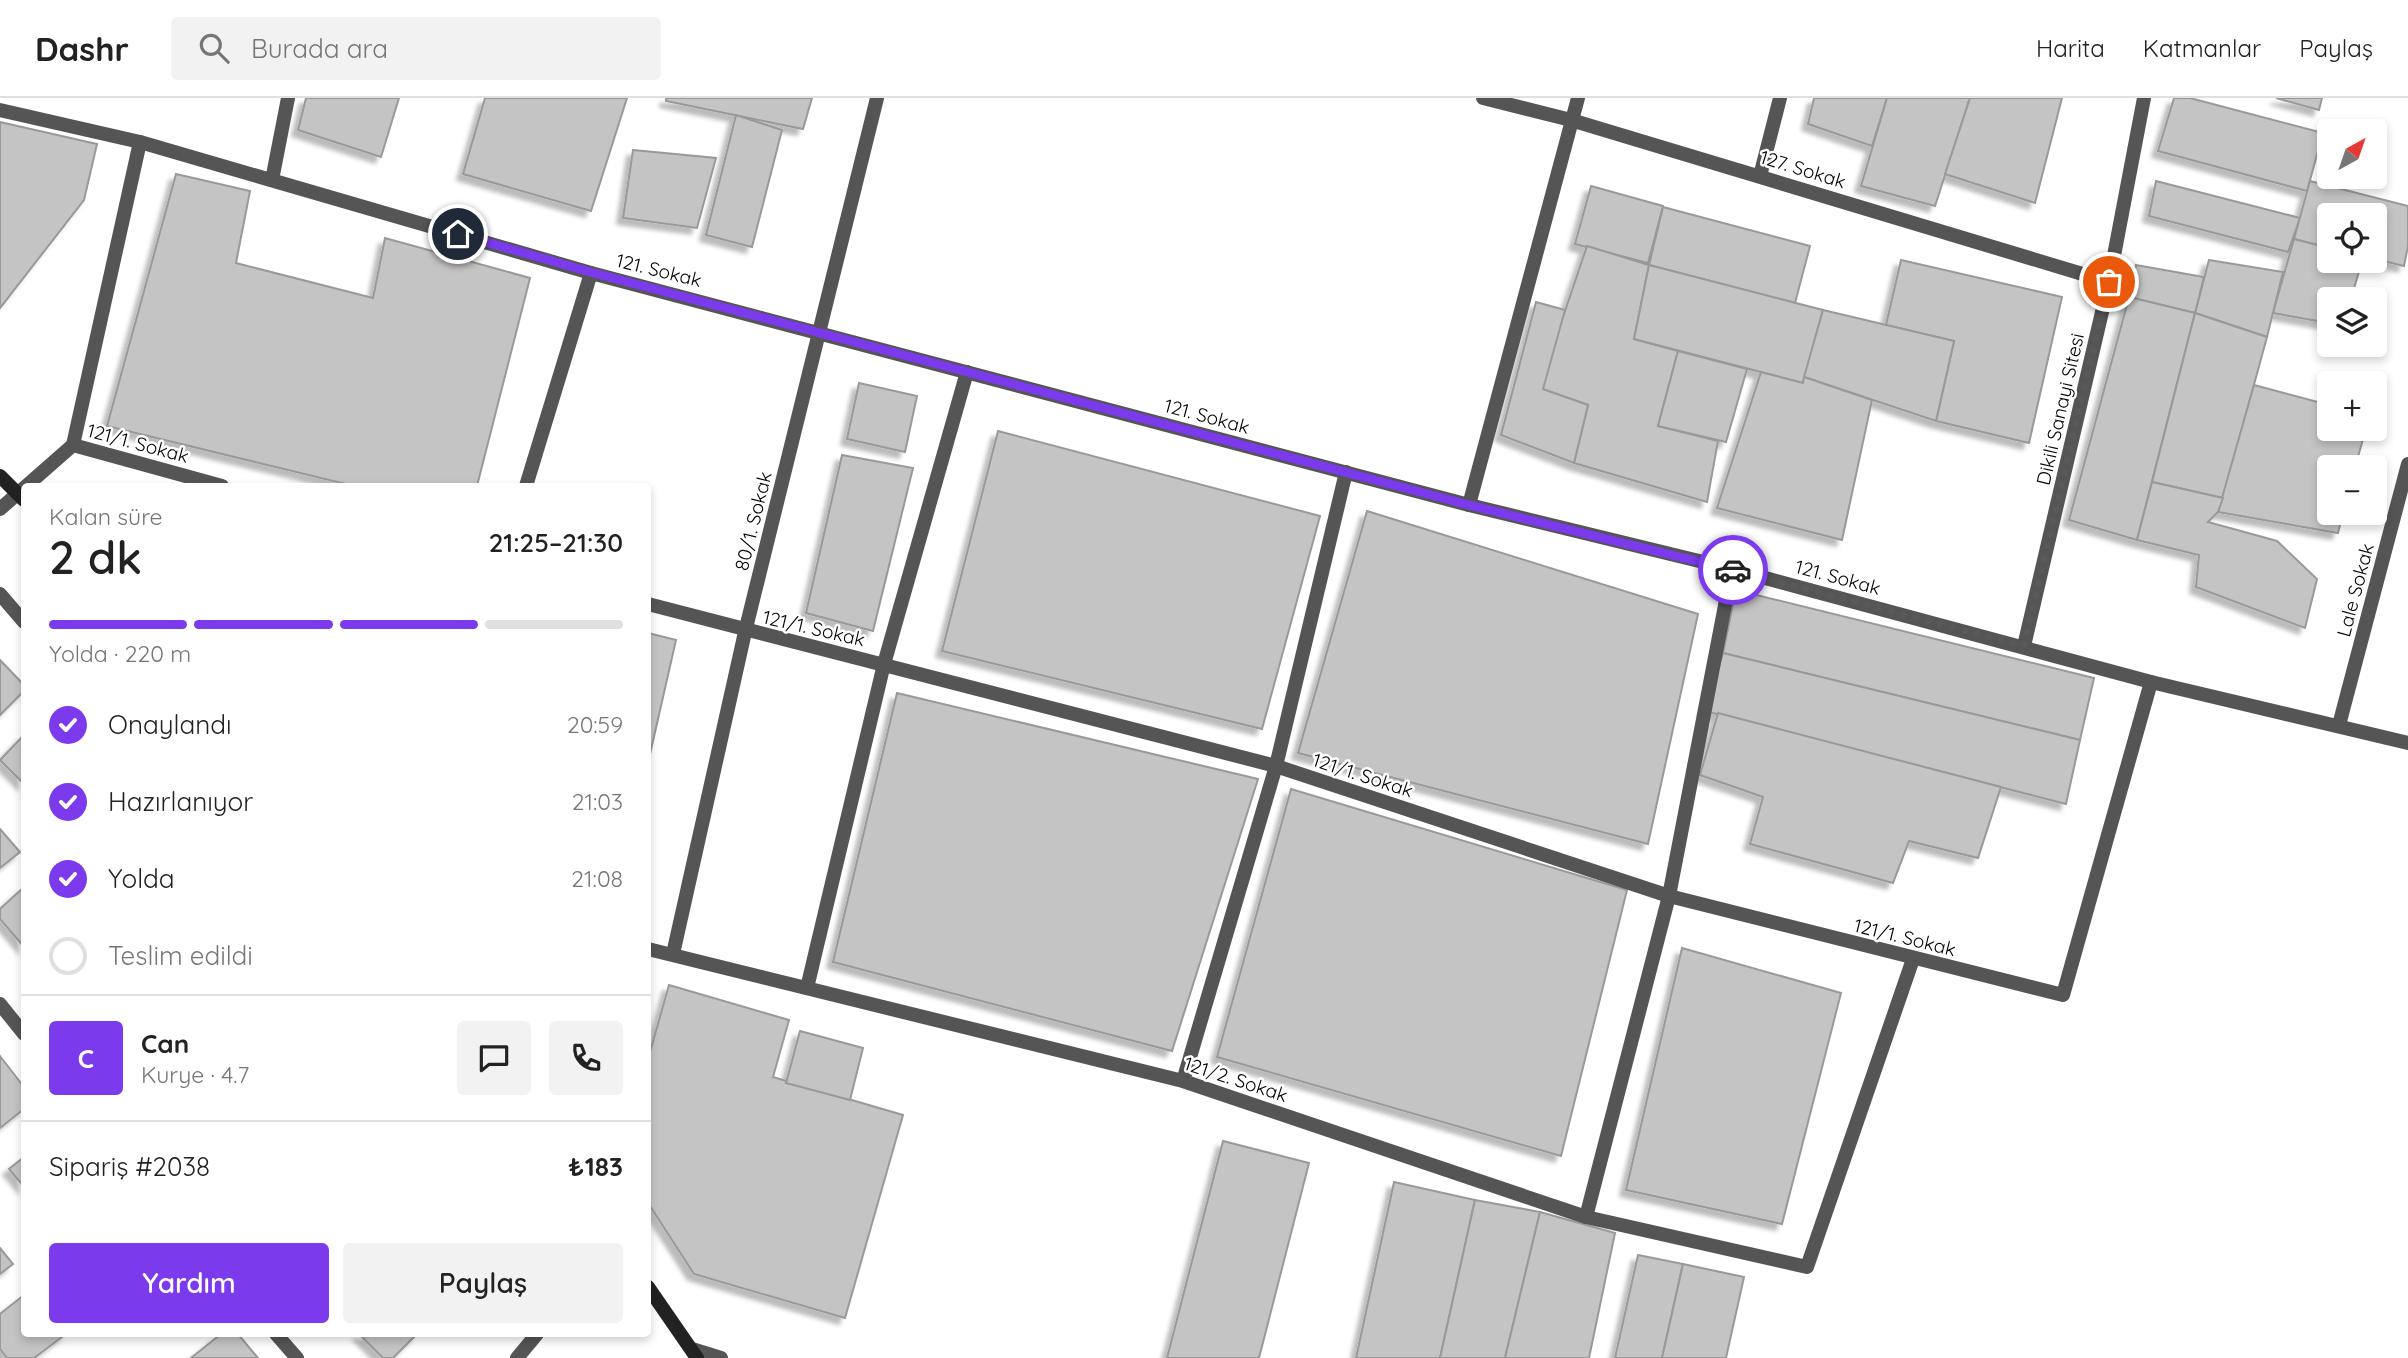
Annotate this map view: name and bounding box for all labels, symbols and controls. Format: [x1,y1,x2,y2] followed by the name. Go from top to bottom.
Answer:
[171,17,661,80] search box
[35,28,129,69] text: Dashr
[195,29,233,67] icon: search
[251,32,388,65] text: Burada ara
[2036,33,2105,63] text: Harita
[2143,33,2261,63] text: Katmanlar
[2299,33,2373,63] text: Paylaş
[2317,119,2387,189] north arrow
[2317,119,2387,525] map controls
[1757,145,1849,193] street label: 127. Sokak
[2317,203,2387,273] button: locate
[428,204,488,264] pin
[439,215,477,253] icon: home
[614,248,704,292] street label: 121. Sokak
[2079,252,2139,312] pin
[2090,263,2128,301] icon: bag
[2317,287,2387,357] button: layers
[2031,331,2089,487] street label: Dikili Sanayi Sitesi
[2317,371,2387,441] button: +
[1162,393,1252,439] street label: 121. Sokak
[85,418,191,468] street label: 121/1. Sokak
[2317,455,2387,525] button: −
[729,469,777,573] street label: 80/1. Sokak
[49,502,162,531] text: Kalan süre
[489,526,623,559] text: 21:25–21:30
[49,528,142,586] text: 2 dk
[1698,535,1768,605] courier
[2331,541,2379,639] street label: Lale Sokak
[1714,551,1752,589] icon: car
[1793,554,1883,600] street label: 121. Sokak
[761,605,867,651] street label: 121/1. Sokak
[49,639,191,668] text: Yolda · 220 m
[49,706,87,744] icon: check
[108,708,232,741] text: Onaylandı
[567,710,623,739] text: 20:59
[1310,748,1416,802] street label: 121/1. Sokak
[49,783,87,821] icon: check
[108,785,253,818] text: Hazırlanıyor
[572,787,623,816] text: 21:03
[49,860,87,898] icon: check
[108,862,174,895] text: Yolda
[571,864,623,893] text: 21:08
[1852,913,1958,961] street label: 121/1. Sokak
[108,939,253,972] text: Teslim edildi
[457,1021,531,1095] button: chat
[549,1021,623,1095] button: phone
[141,1027,189,1060] text: Can
[78,1042,94,1075] text: C
[1181,1051,1291,1107] street label: 121/2. Sokak
[141,1060,249,1089] text: Kurye · 4.7
[49,1150,210,1183] text: Sipariş #2038
[568,1150,623,1183] text: ₺183
[49,1243,329,1323] button: Yardım
[343,1243,623,1323] button: Paylaş

